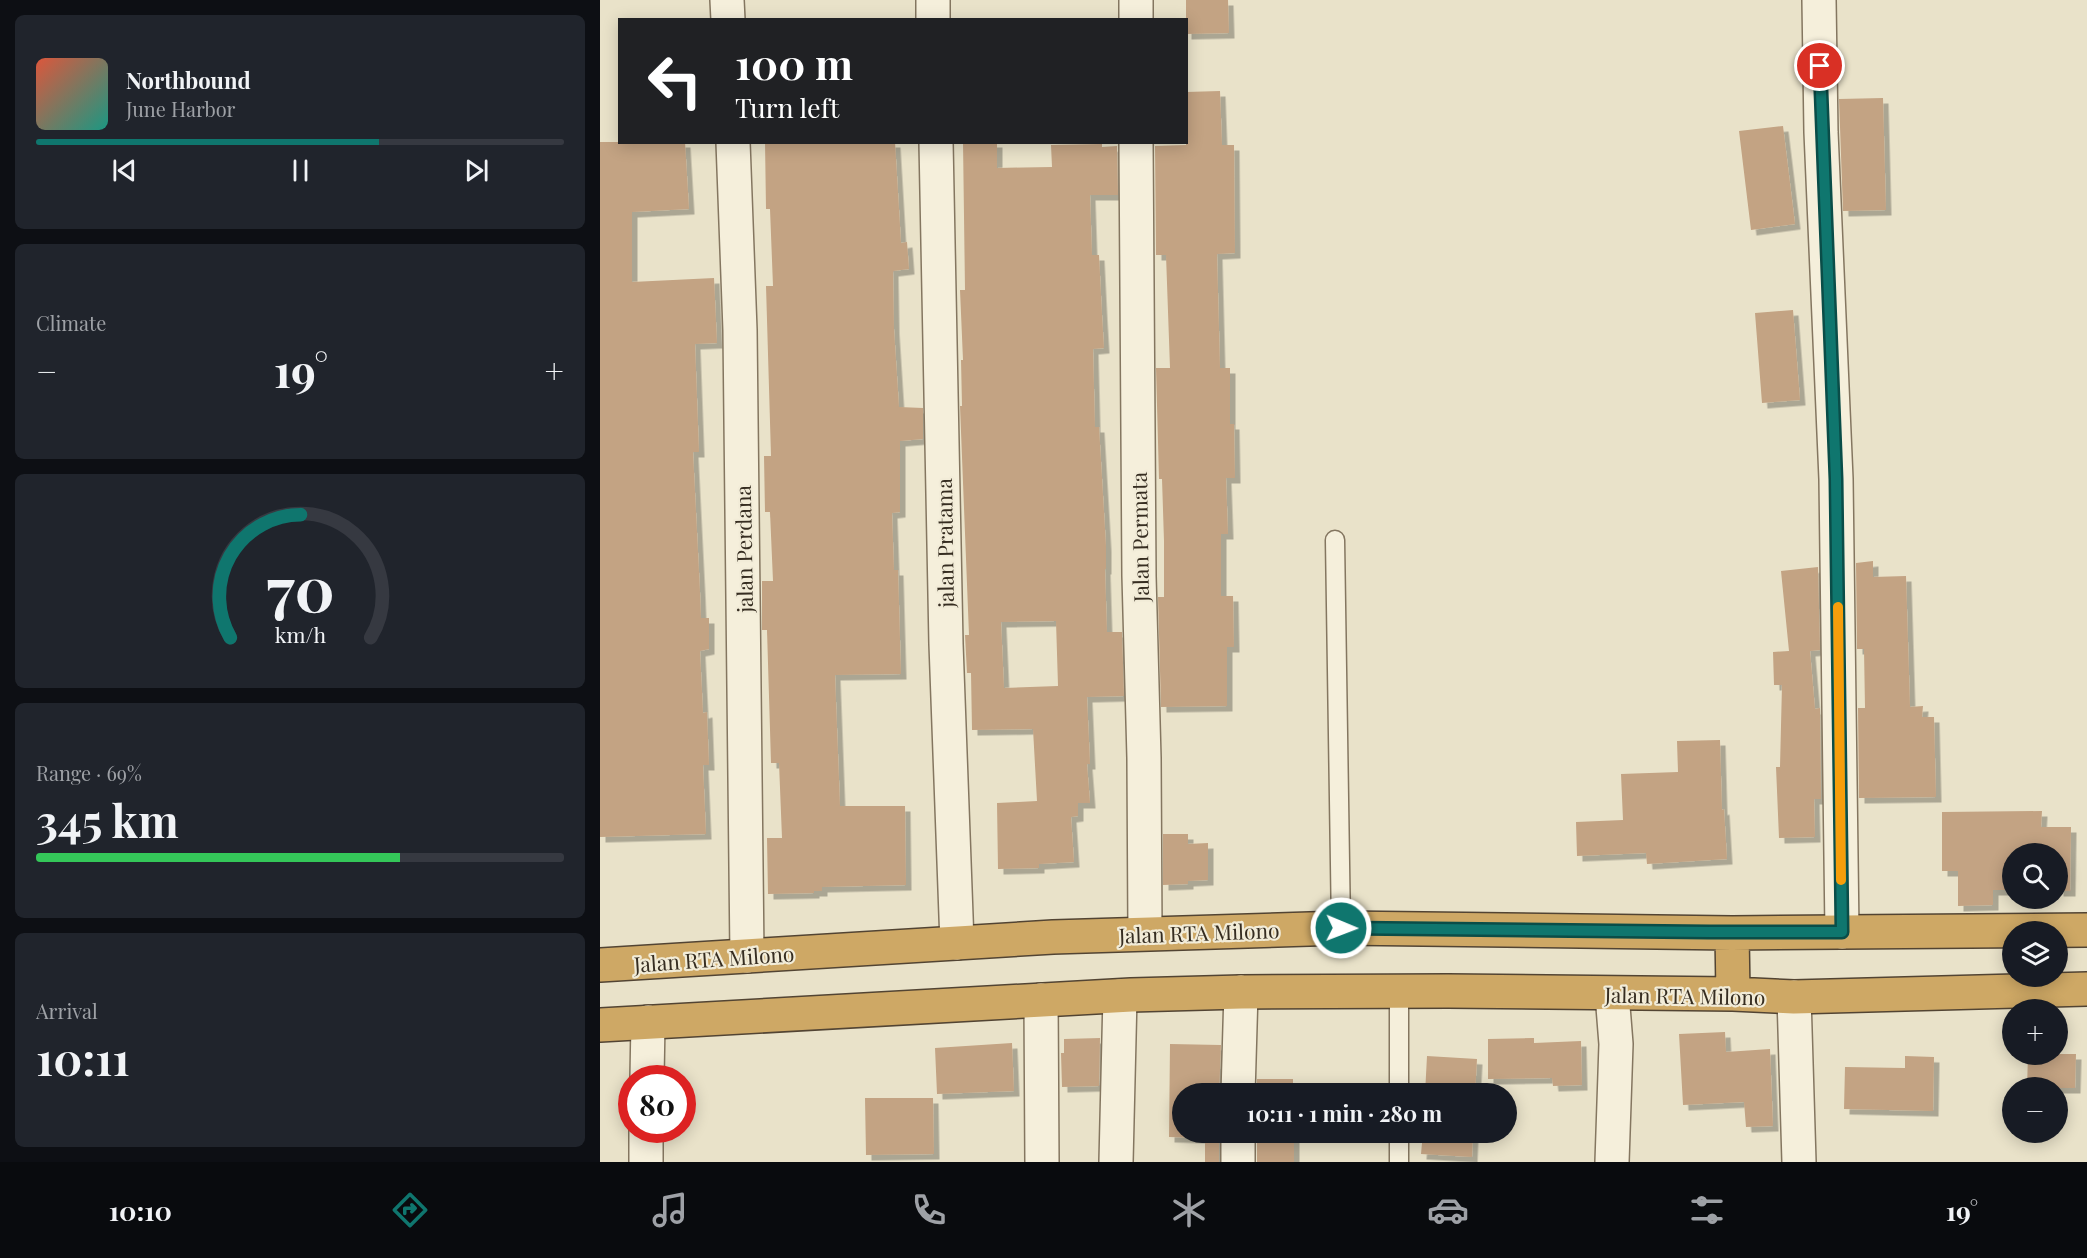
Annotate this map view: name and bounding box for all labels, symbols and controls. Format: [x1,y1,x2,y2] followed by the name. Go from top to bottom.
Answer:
[735,35,853,91] text: 100 m
[1794,40,1845,91] pin
[636,42,714,120] icon: left
[1803,49,1836,82] icon: arrive
[126,65,251,95] text: Northbound
[735,89,839,125] text: Turn left
[126,95,236,122] text: June Harbor
[108,154,141,187] icon: previous
[284,154,317,187] icon: pause
[460,154,493,187] icon: next
[36,309,106,336] text: Climate
[274,339,328,399] text: 19°
[36,348,57,392] text: −
[545,348,564,392] text: +
[1124,471,1154,603] street label: Jalan Permata
[929,478,959,609] street label: jalan Pratama
[728,484,758,614] street label: jalan Perdana
[266,544,334,628] text: 70
[274,620,326,648] text: km/h
[36,759,142,786] text: Range · 69%
[36,789,179,849] text: 345 km
[2002,843,2068,1143] map controls
[2002,843,2068,909] button: search
[1309,896,1373,960] position arrow
[1117,915,1280,949] street label: Jalan RTA Milono
[2002,921,2068,987] button: layers
[632,938,795,978] street label: Jalan RTA Milono
[1603,980,1766,1010] street label: Jalan RTA Milono
[36,997,98,1024] text: Arrival
[2002,999,2068,1065] button: +
[36,1027,130,1087] text: 10:11
[618,1065,696,1143] speed limit sign: 80
[2002,1077,2068,1143] button: −
[1247,1098,1442,1128] text: 10:11 · 1 min · 280 m
[389,1189,431,1231] icon: directions
[649,1189,691,1231] icon: music
[908,1189,950,1231] icon: phone
[1168,1189,1210,1231] icon: climate
[1427,1189,1469,1231] icon: car
[1686,1189,1728,1231] icon: filters
[109,1192,172,1228] text: 10:10
[1946,1192,1978,1228] text: 19°

